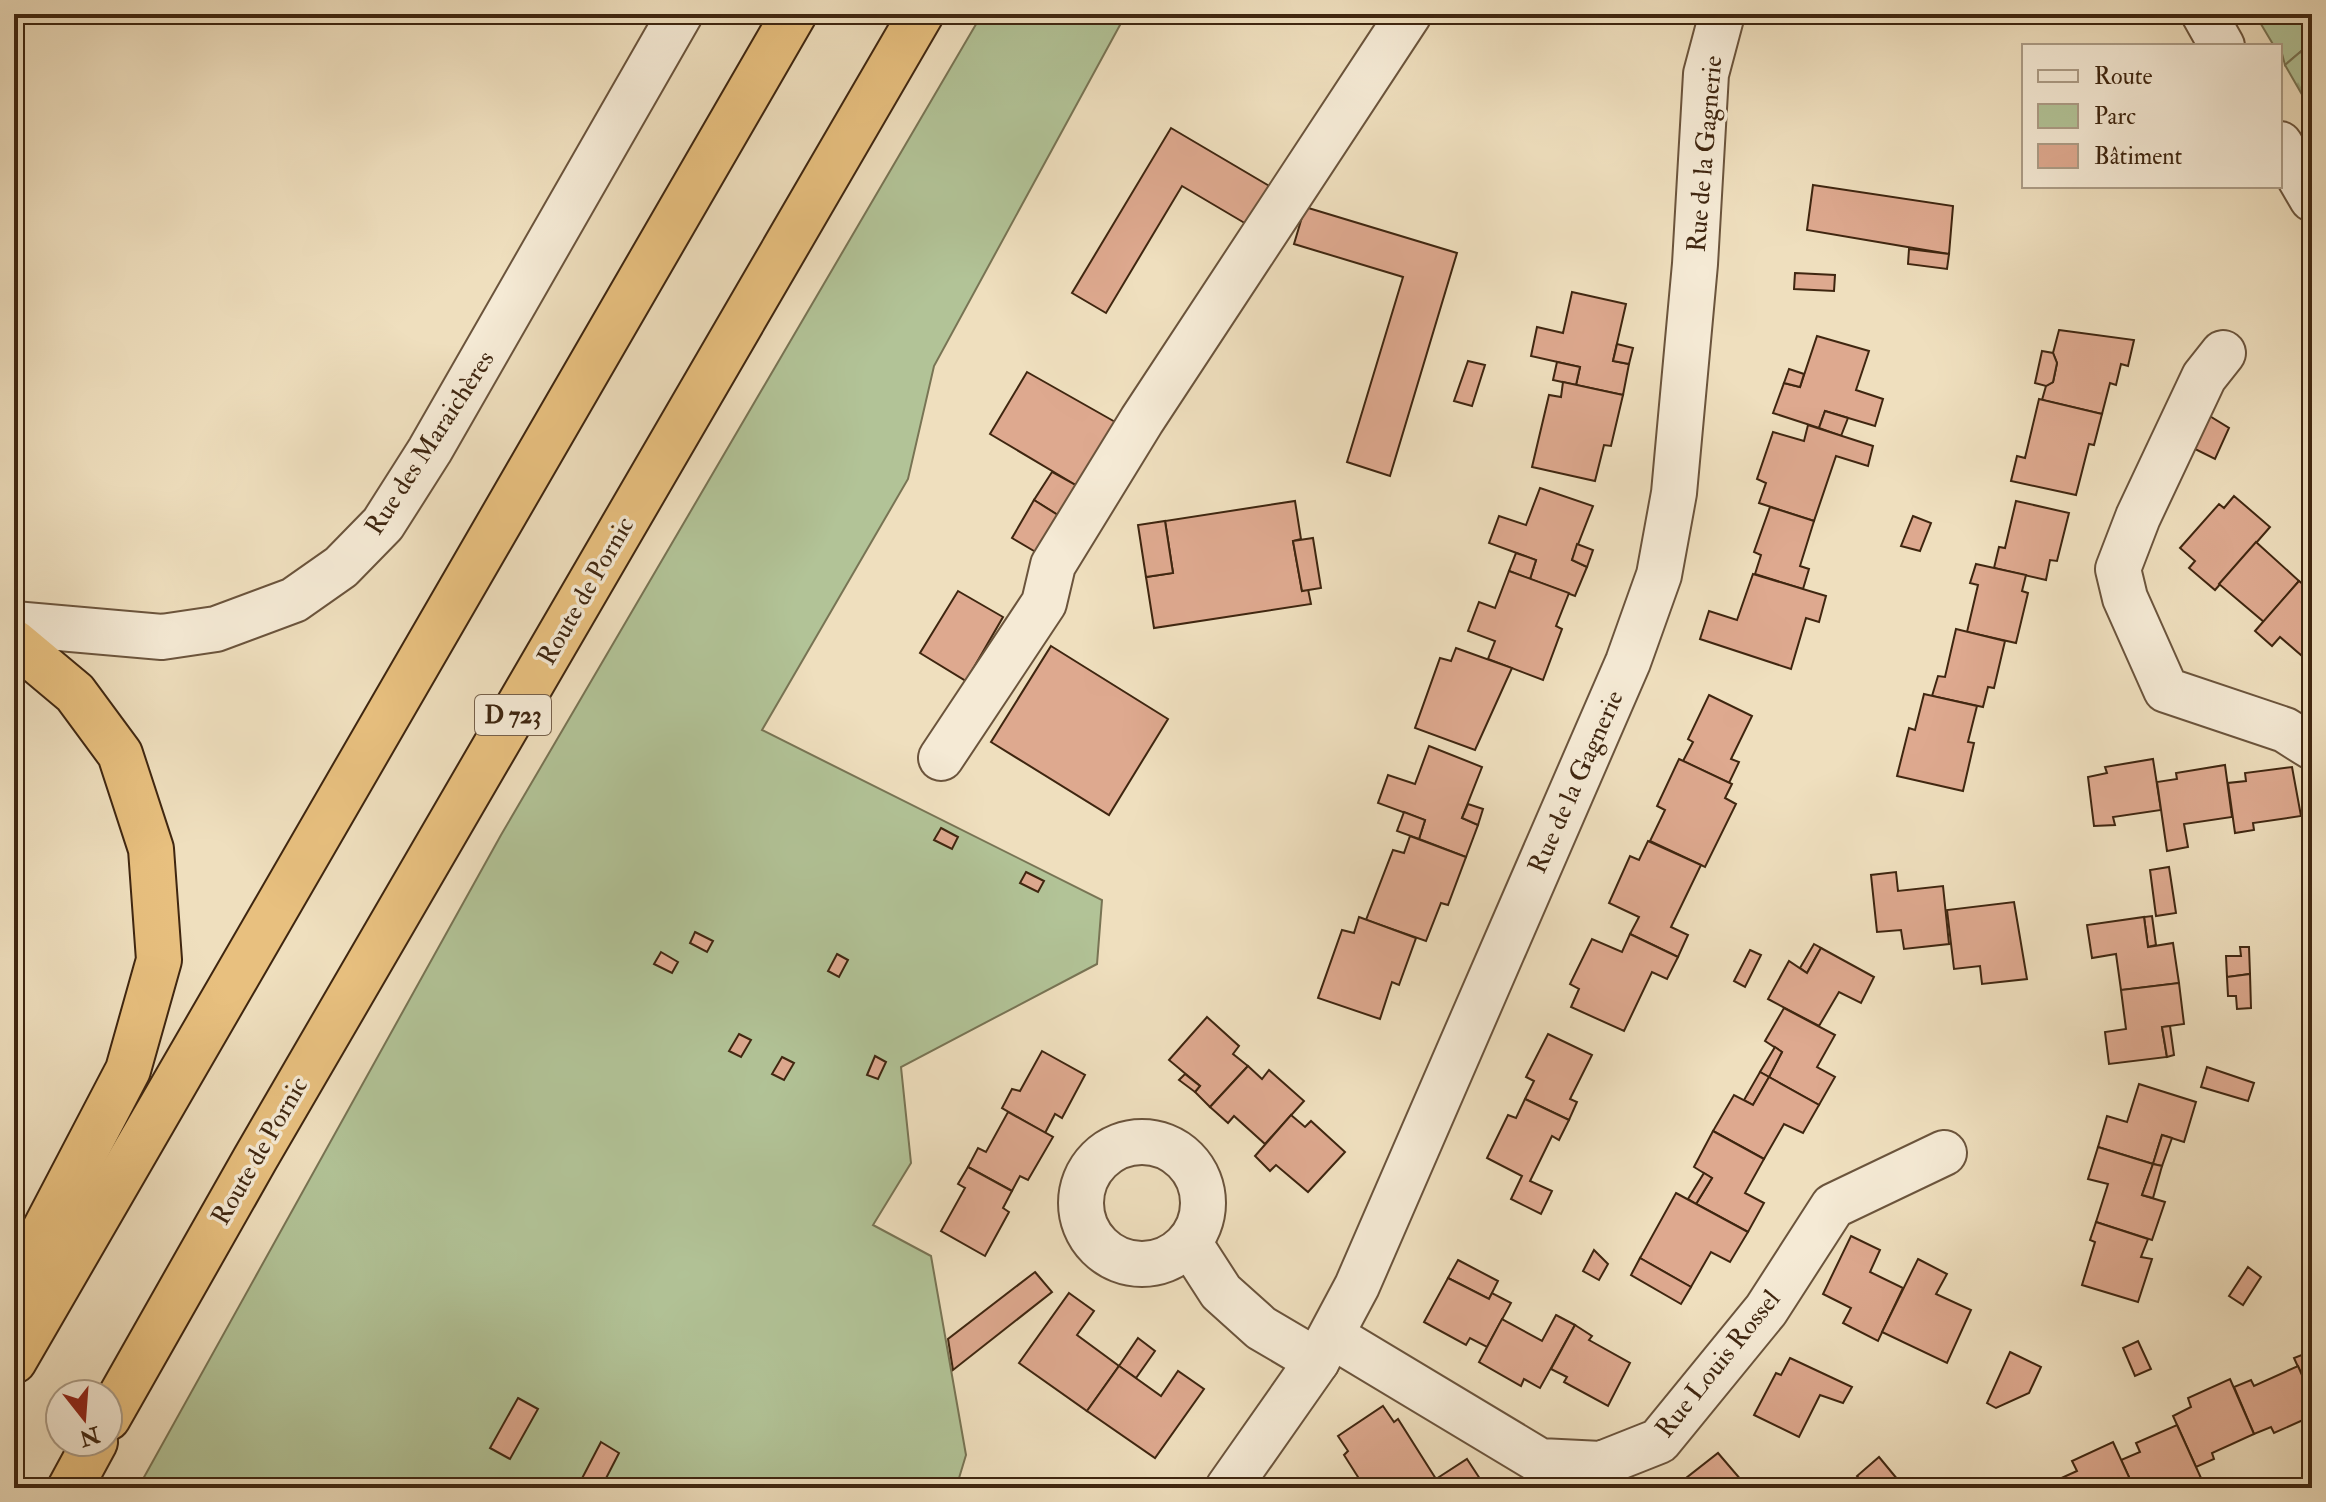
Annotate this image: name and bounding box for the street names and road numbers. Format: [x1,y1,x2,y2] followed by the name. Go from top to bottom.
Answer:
[1680,54,1730,254] street label: Rue de la Gagnerie
[358,345,502,541] street label: Rue des Maraichères
[531,511,641,671] street label: Route de Pornic
[1521,685,1631,879] street label: Rue de la Gagnerie
[475,695,551,735] road number: D 723
[205,1071,315,1231] street label: Route de Pornic
[1649,1283,1787,1444] street label: Rue Louis Rossel

